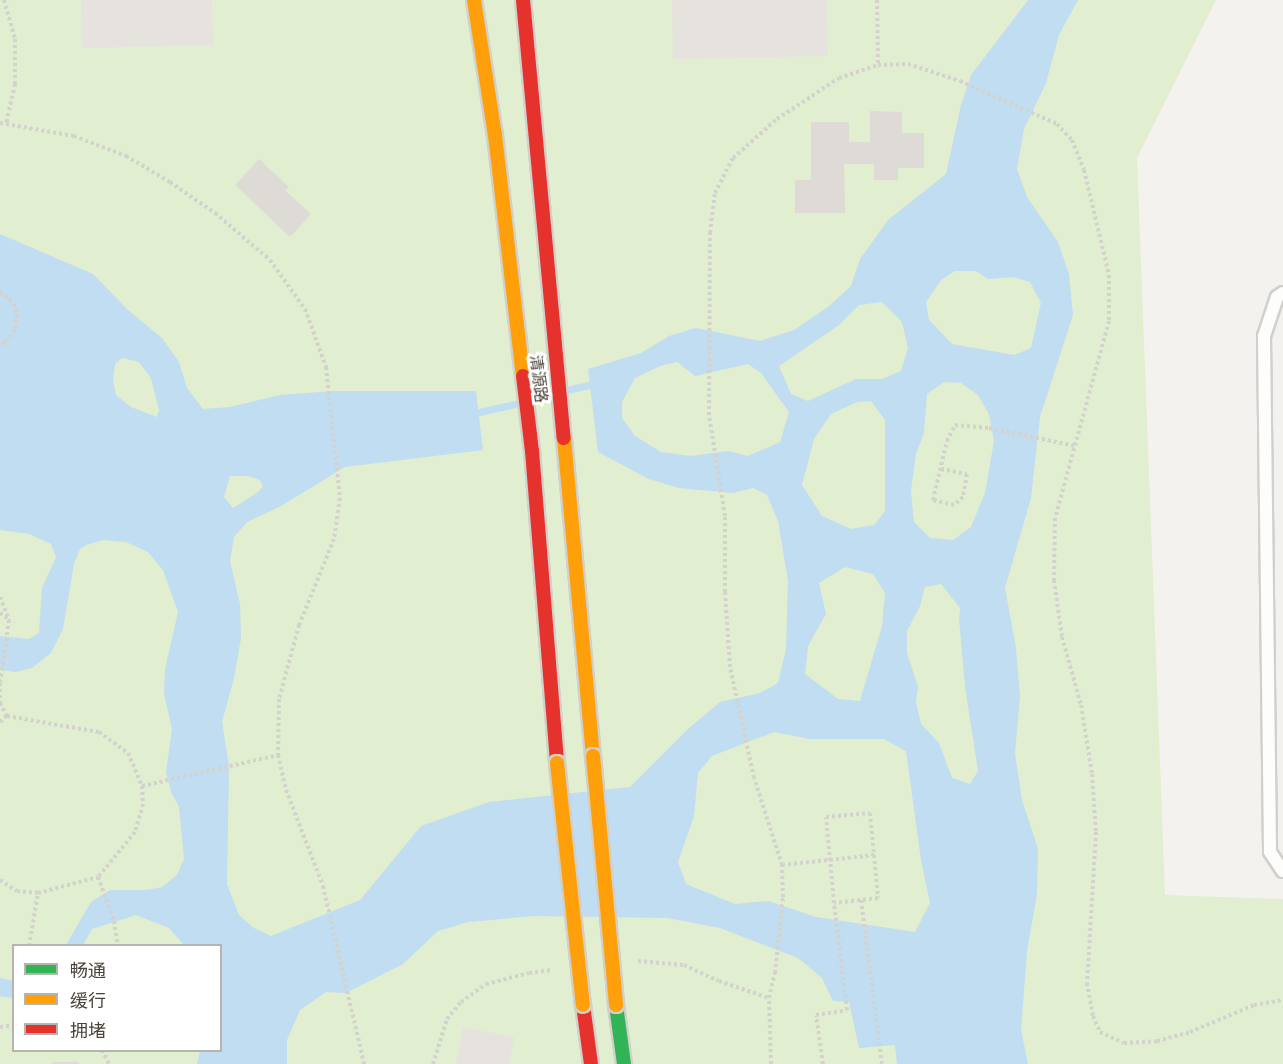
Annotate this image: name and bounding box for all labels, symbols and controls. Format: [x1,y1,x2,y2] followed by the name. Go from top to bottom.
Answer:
[526,354,550,404] street label: 清源路
[12,944,222,1052] legend
[70,960,106,982] text: 畅通
[70,990,106,1012] text: 缓行
[70,1020,106,1042] text: 拥堵

